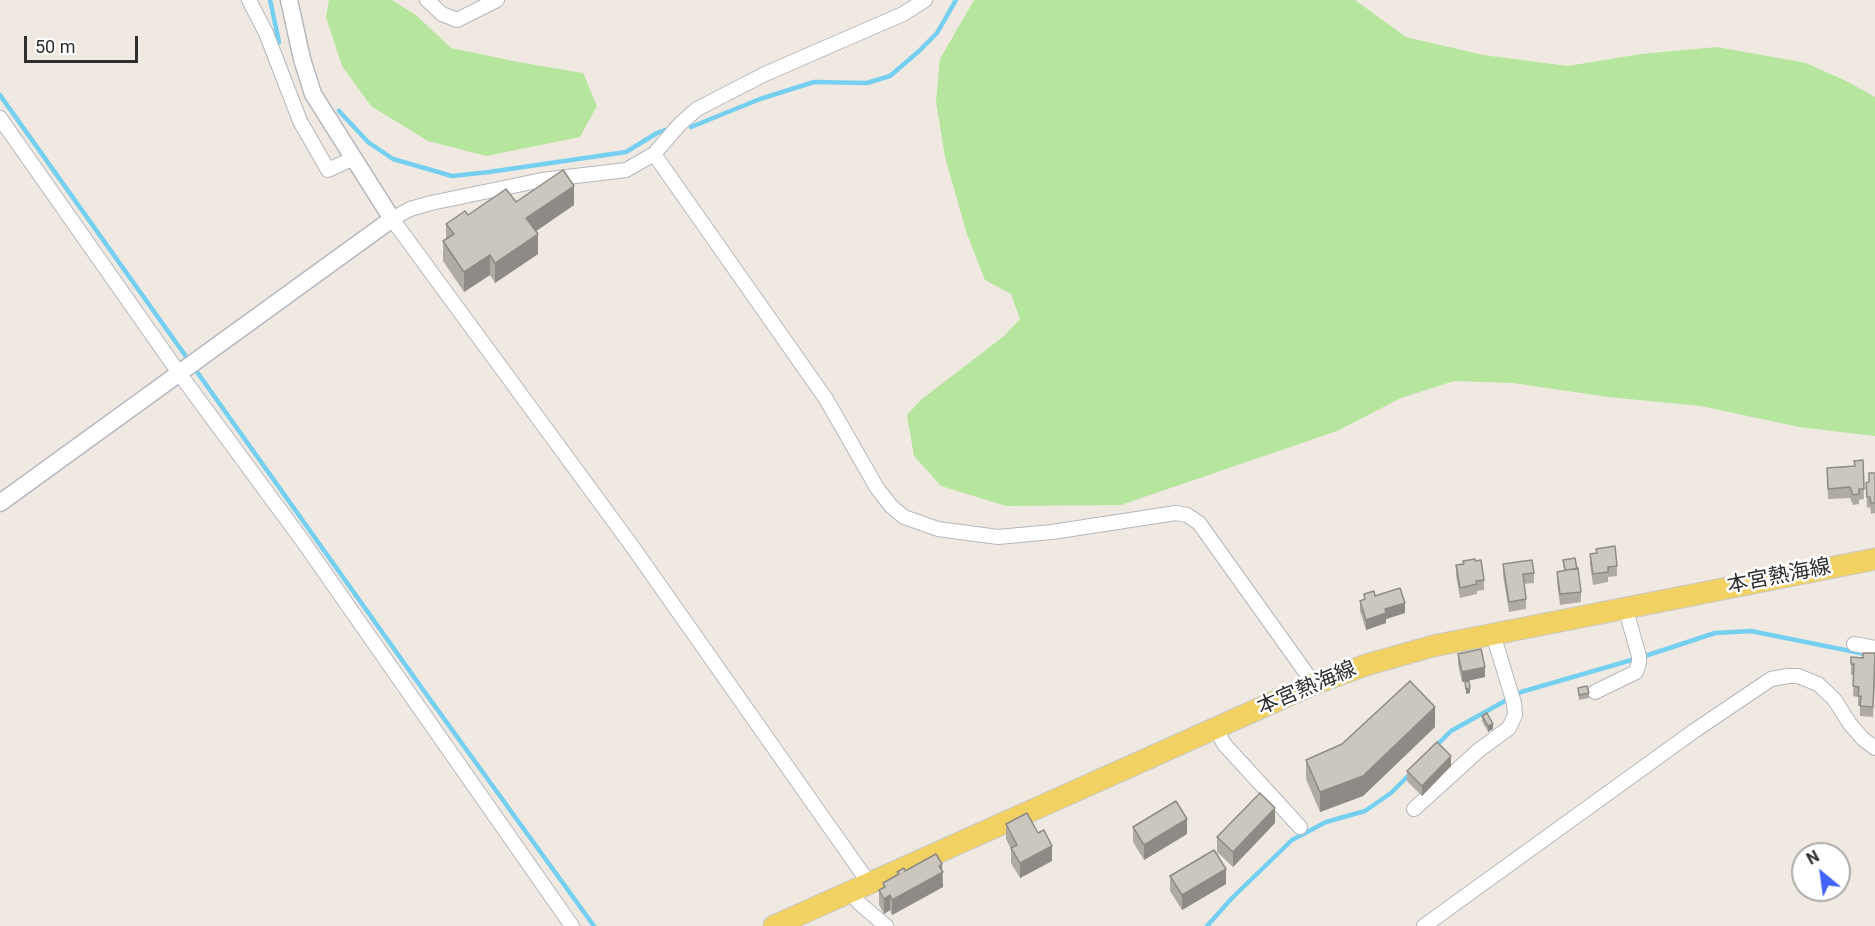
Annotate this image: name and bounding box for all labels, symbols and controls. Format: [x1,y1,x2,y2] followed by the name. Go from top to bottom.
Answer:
[27,24,141,62] scale bar
[35,36,75,57] text: 50 m
[1725,555,1833,599] street label: 本宮熱海線
[1254,657,1360,721] street label: 本宮熱海線
[1791,842,1851,902] north arrow
[1803,847,1823,869] text: N

